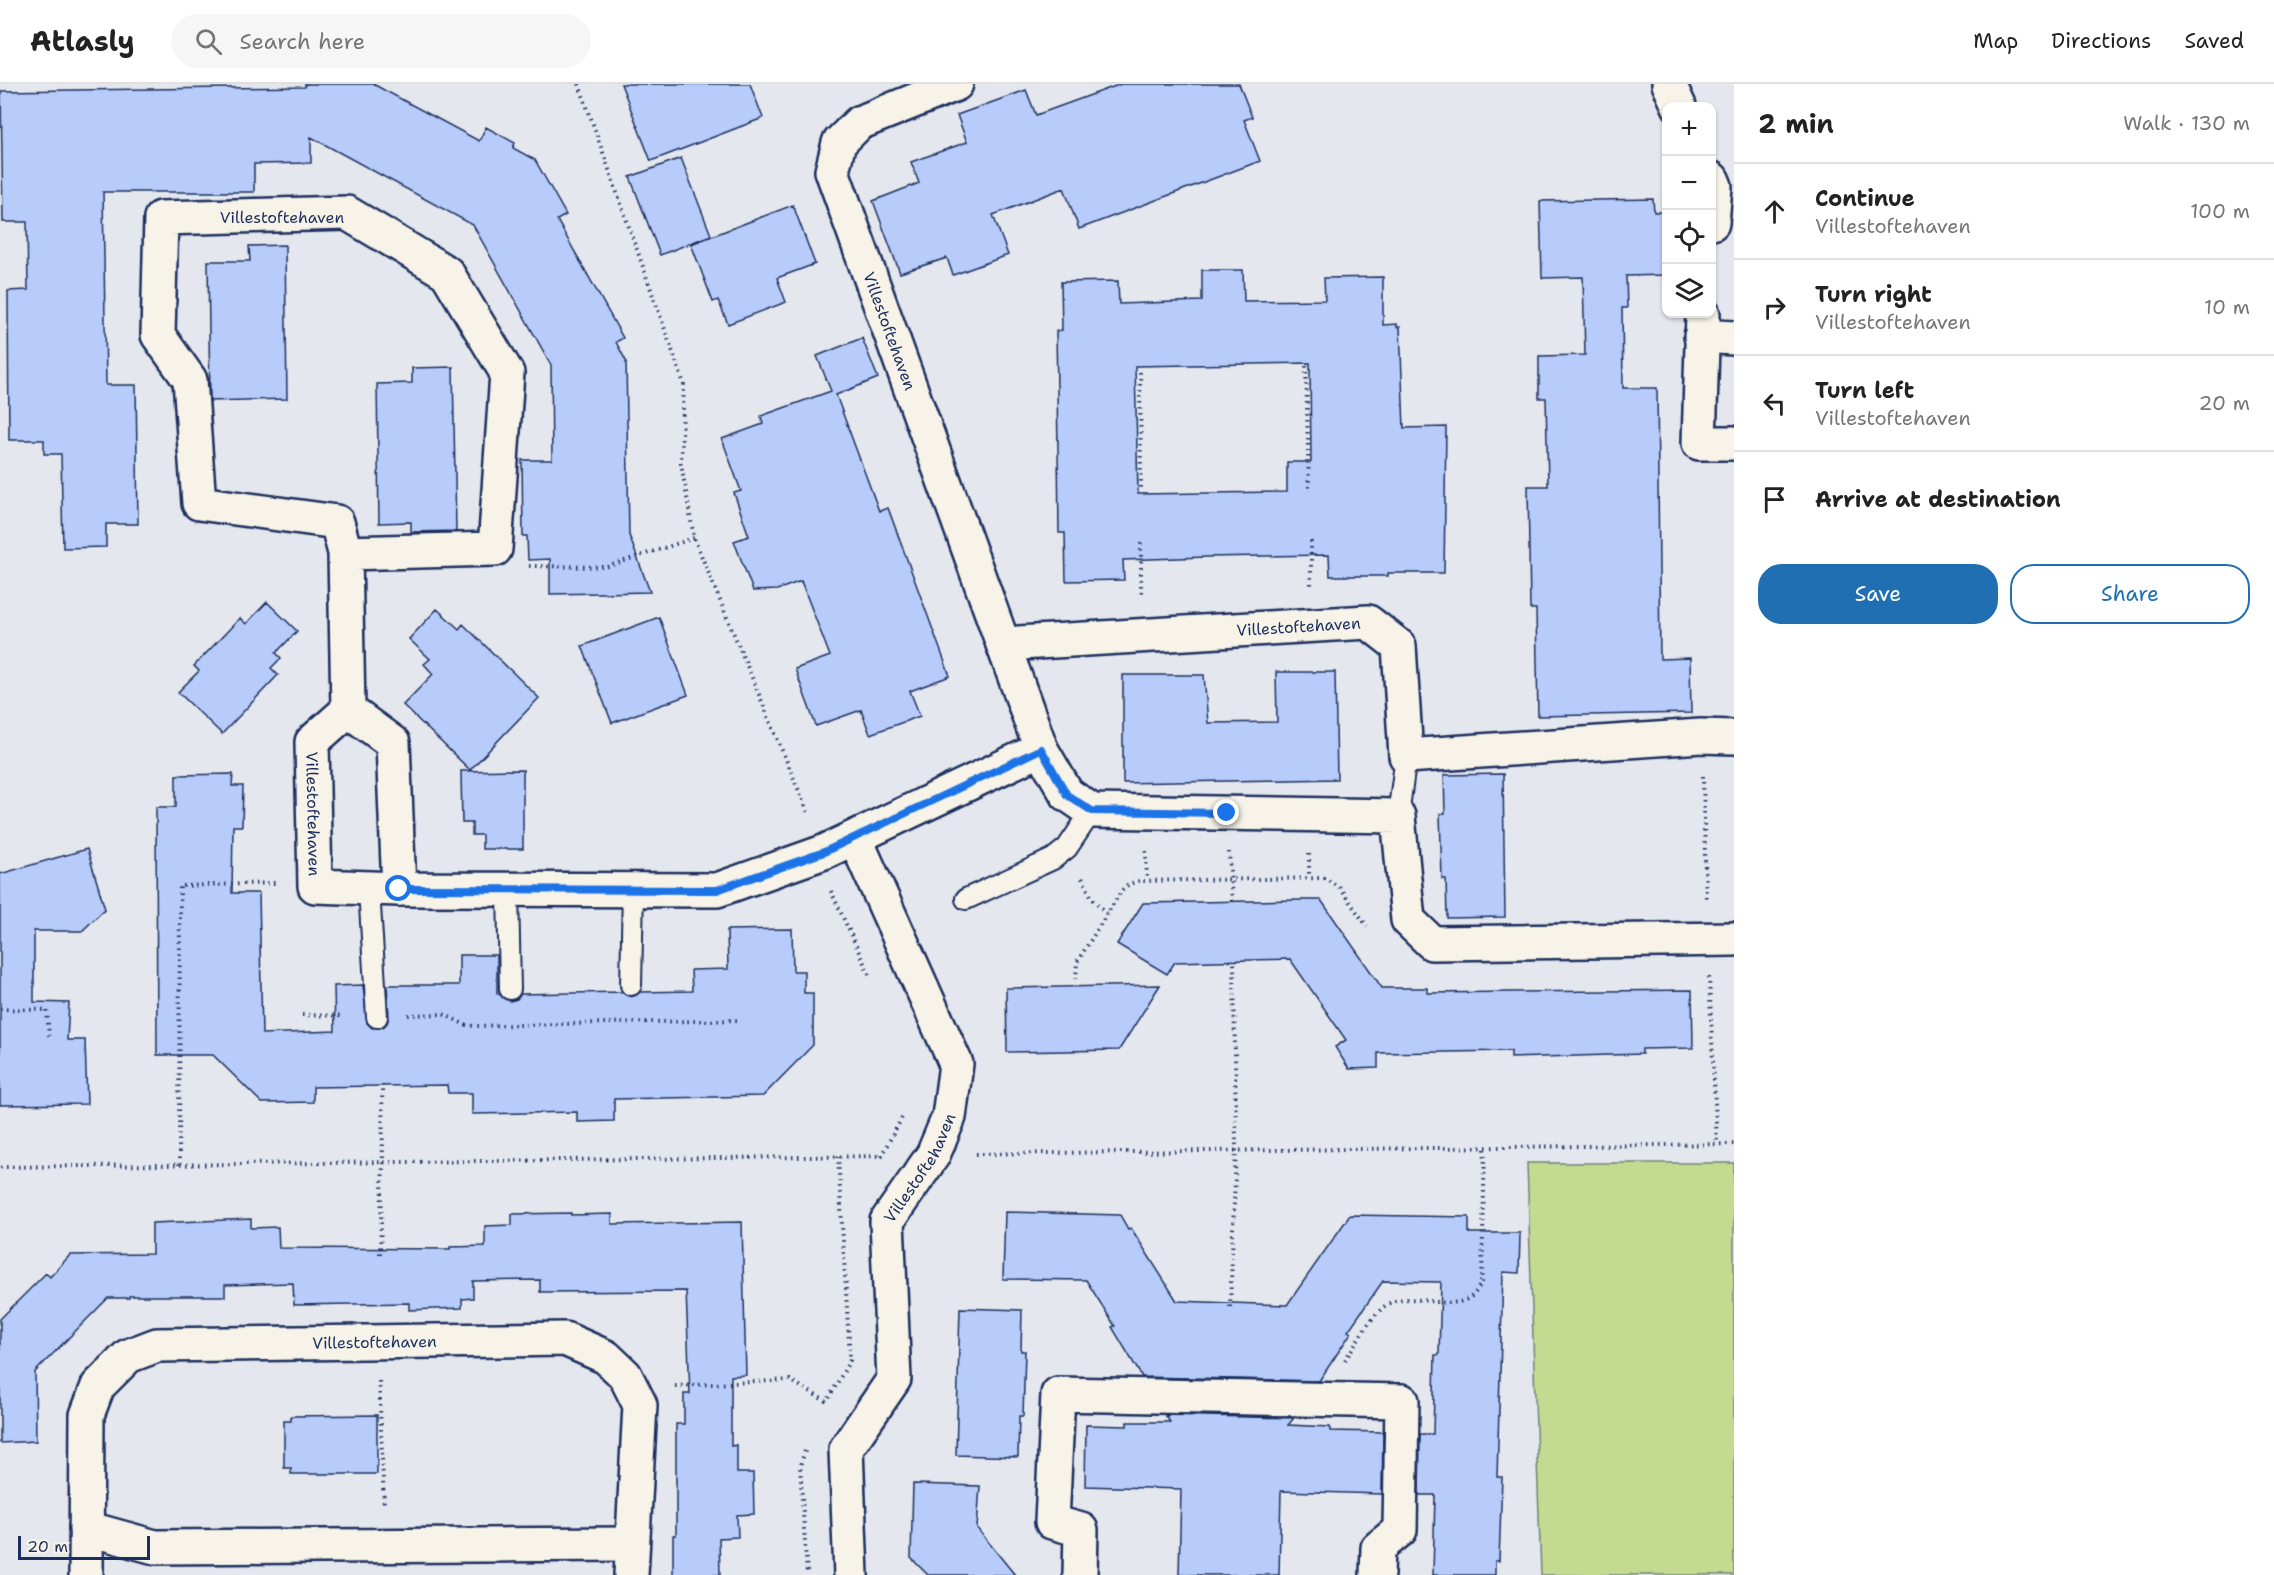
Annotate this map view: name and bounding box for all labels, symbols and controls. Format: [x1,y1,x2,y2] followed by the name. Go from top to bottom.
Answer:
[171,14,591,68] search box
[30,22,135,60] text: Atlasly
[192,25,225,58] icon: search
[240,27,365,56] text: Search here
[1973,27,2018,55] text: Map
[2051,27,2151,55] text: Directions
[2184,27,2244,55] text: Saved
[1662,102,1716,318] map controls
[1662,102,1716,156] button: +
[1758,106,1834,141] text: 2 min
[2123,110,2250,136] text: Walk · 130 m
[1662,156,1716,210] button: −
[1815,184,1915,213] text: Continue
[1758,195,1791,228] icon: ahead
[2190,198,2250,224] text: 100 m
[220,207,344,228] street label: Villestoftehaven
[1662,210,1716,264] button: locate
[1815,213,1971,239] text: Villestoftehaven
[1662,264,1716,318] button: layers
[858,269,921,393] street label: Villestoftehaven
[1815,280,1932,309] text: Turn right
[1758,291,1791,324] icon: right
[2204,294,2250,320] text: 10 m
[1815,309,1971,335] text: Villestoftehaven
[1815,376,1914,405] text: Turn left
[1758,387,1791,420] icon: left
[2199,390,2250,416] text: 20 m
[1815,405,1971,431] text: Villestoftehaven
[1758,483,1791,516] icon: arrive
[1815,485,2061,514] text: Arrive at destination
[1758,564,1998,624] button: Save
[2010,564,2250,624] button: Share
[1236,612,1362,641] street label: Villestoftehaven
[301,751,325,877] street label: Villestoftehaven
[1213,799,1239,825] route end
[385,875,411,901] route start
[879,1110,961,1227] street label: Villestoftehaven
[312,1331,437,1354] street label: Villestoftehaven
[18,1533,150,1560] scale bar
[27,1536,68,1557] text: 20 m

